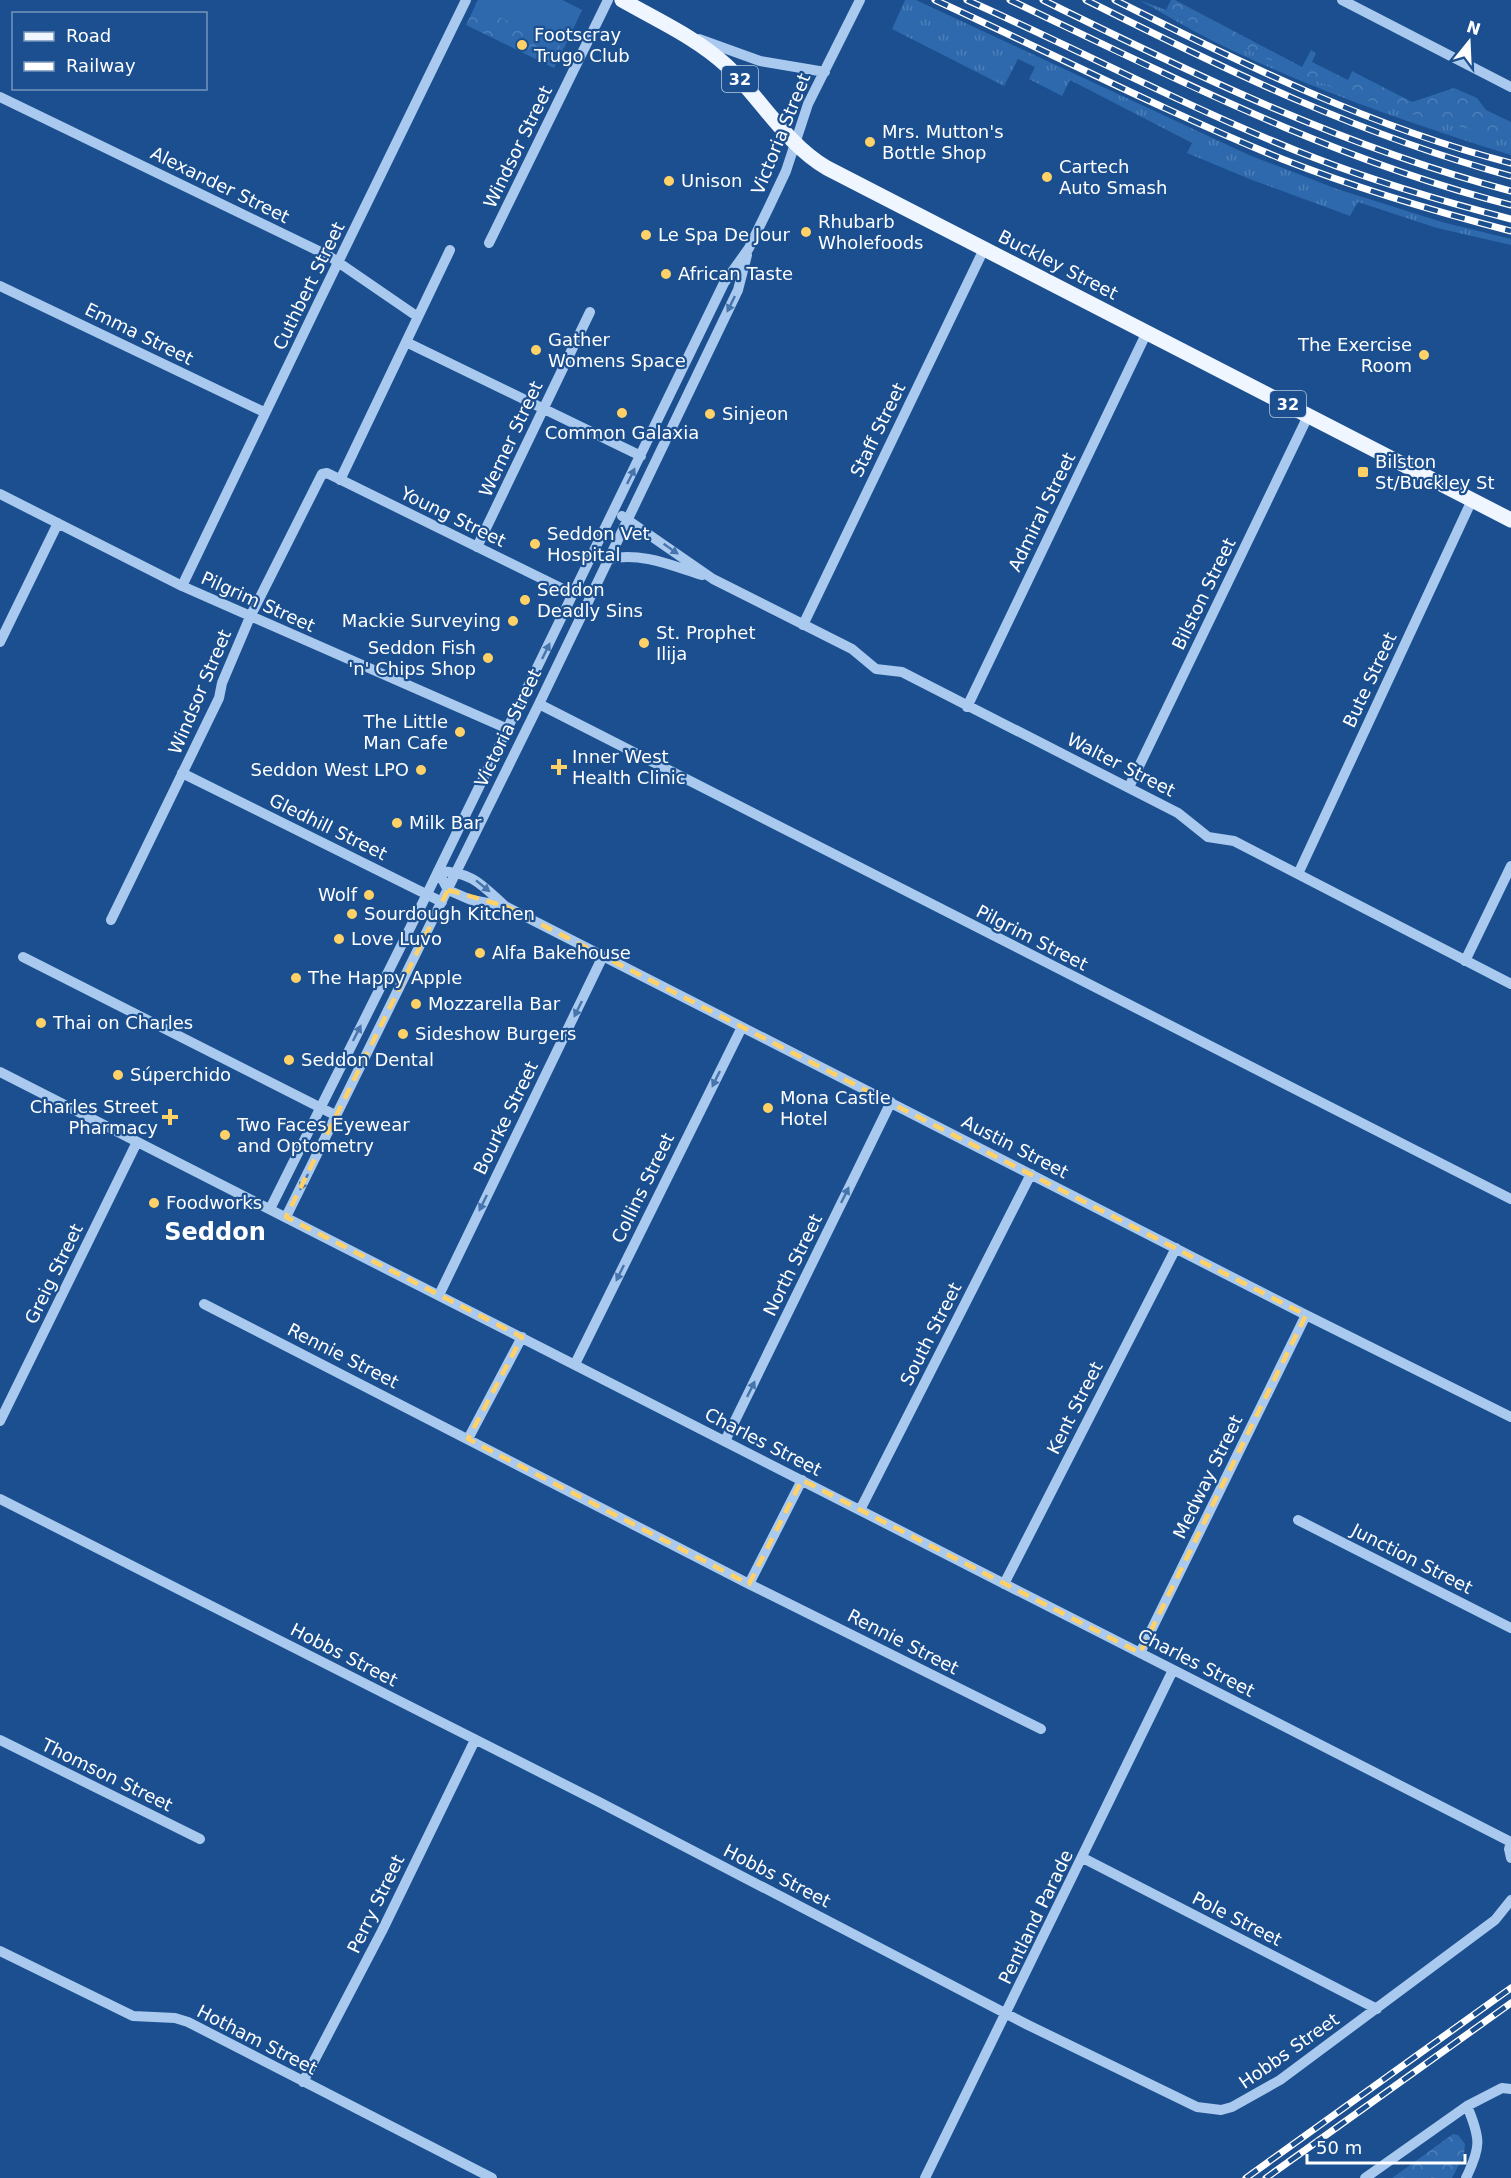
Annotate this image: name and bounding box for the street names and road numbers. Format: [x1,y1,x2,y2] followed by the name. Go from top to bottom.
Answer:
[722,66,758,92] road number: 32
[747,70,814,197] street label: Victoria Street
[479,82,556,211] street label: Windsor Street
[148,142,293,227] street label: Alexander Street
[268,218,349,353] street label: Cuthbert Street
[995,225,1121,304] street label: Buckley Street
[82,298,197,369] street label: Emma Street
[475,378,547,500] street label: Werner Street
[846,379,909,480] street label: Staff Street
[1270,391,1306,417] road number: 32
[1004,449,1079,575] street label: Admiral Street
[396,482,509,551] street label: Young Street
[1167,535,1240,653] street label: Bilston Street
[198,567,318,636] street label: Pilgrim Street
[164,626,235,757] street label: Windsor Street
[1338,629,1401,731] street label: Bute Street
[470,665,545,790] street label: Victoria Street
[1064,728,1179,801] street label: Walter Street
[266,789,390,864] street label: Gledhill Street
[973,900,1091,975] street label: Pilgrim Street
[469,1058,542,1178] street label: Bourke Street
[958,1111,1072,1182] street label: Austin Street
[607,1129,678,1246] street label: Collins Street
[759,1210,826,1319] street label: North Street
[20,1220,87,1327] street label: Greig Street
[896,1279,966,1389] street label: South Street
[284,1318,402,1393] street label: Rennie Street
[1042,1358,1107,1457] street label: Kent Street
[701,1403,825,1480] street label: Charles Street
[1169,1412,1247,1542] street label: Medway Street
[1347,1519,1476,1598] street label: Junction Street
[844,1604,962,1679] street label: Rennie Street
[287,1619,401,1691] street label: Hobbs Street
[1134,1624,1258,1701] street label: Charles Street
[37,1733,176,1815] street label: Thomson Street
[720,1840,834,1912] street label: Hobbs Street
[994,1846,1077,1987] street label: Pentland Parade
[343,1851,408,1956] street label: Perry Street
[1189,1887,1286,1950] street label: Pole Street
[194,2000,321,2079] street label: Hotham Street
[1235,2008,1343,2093] street label: Hobbs Street

